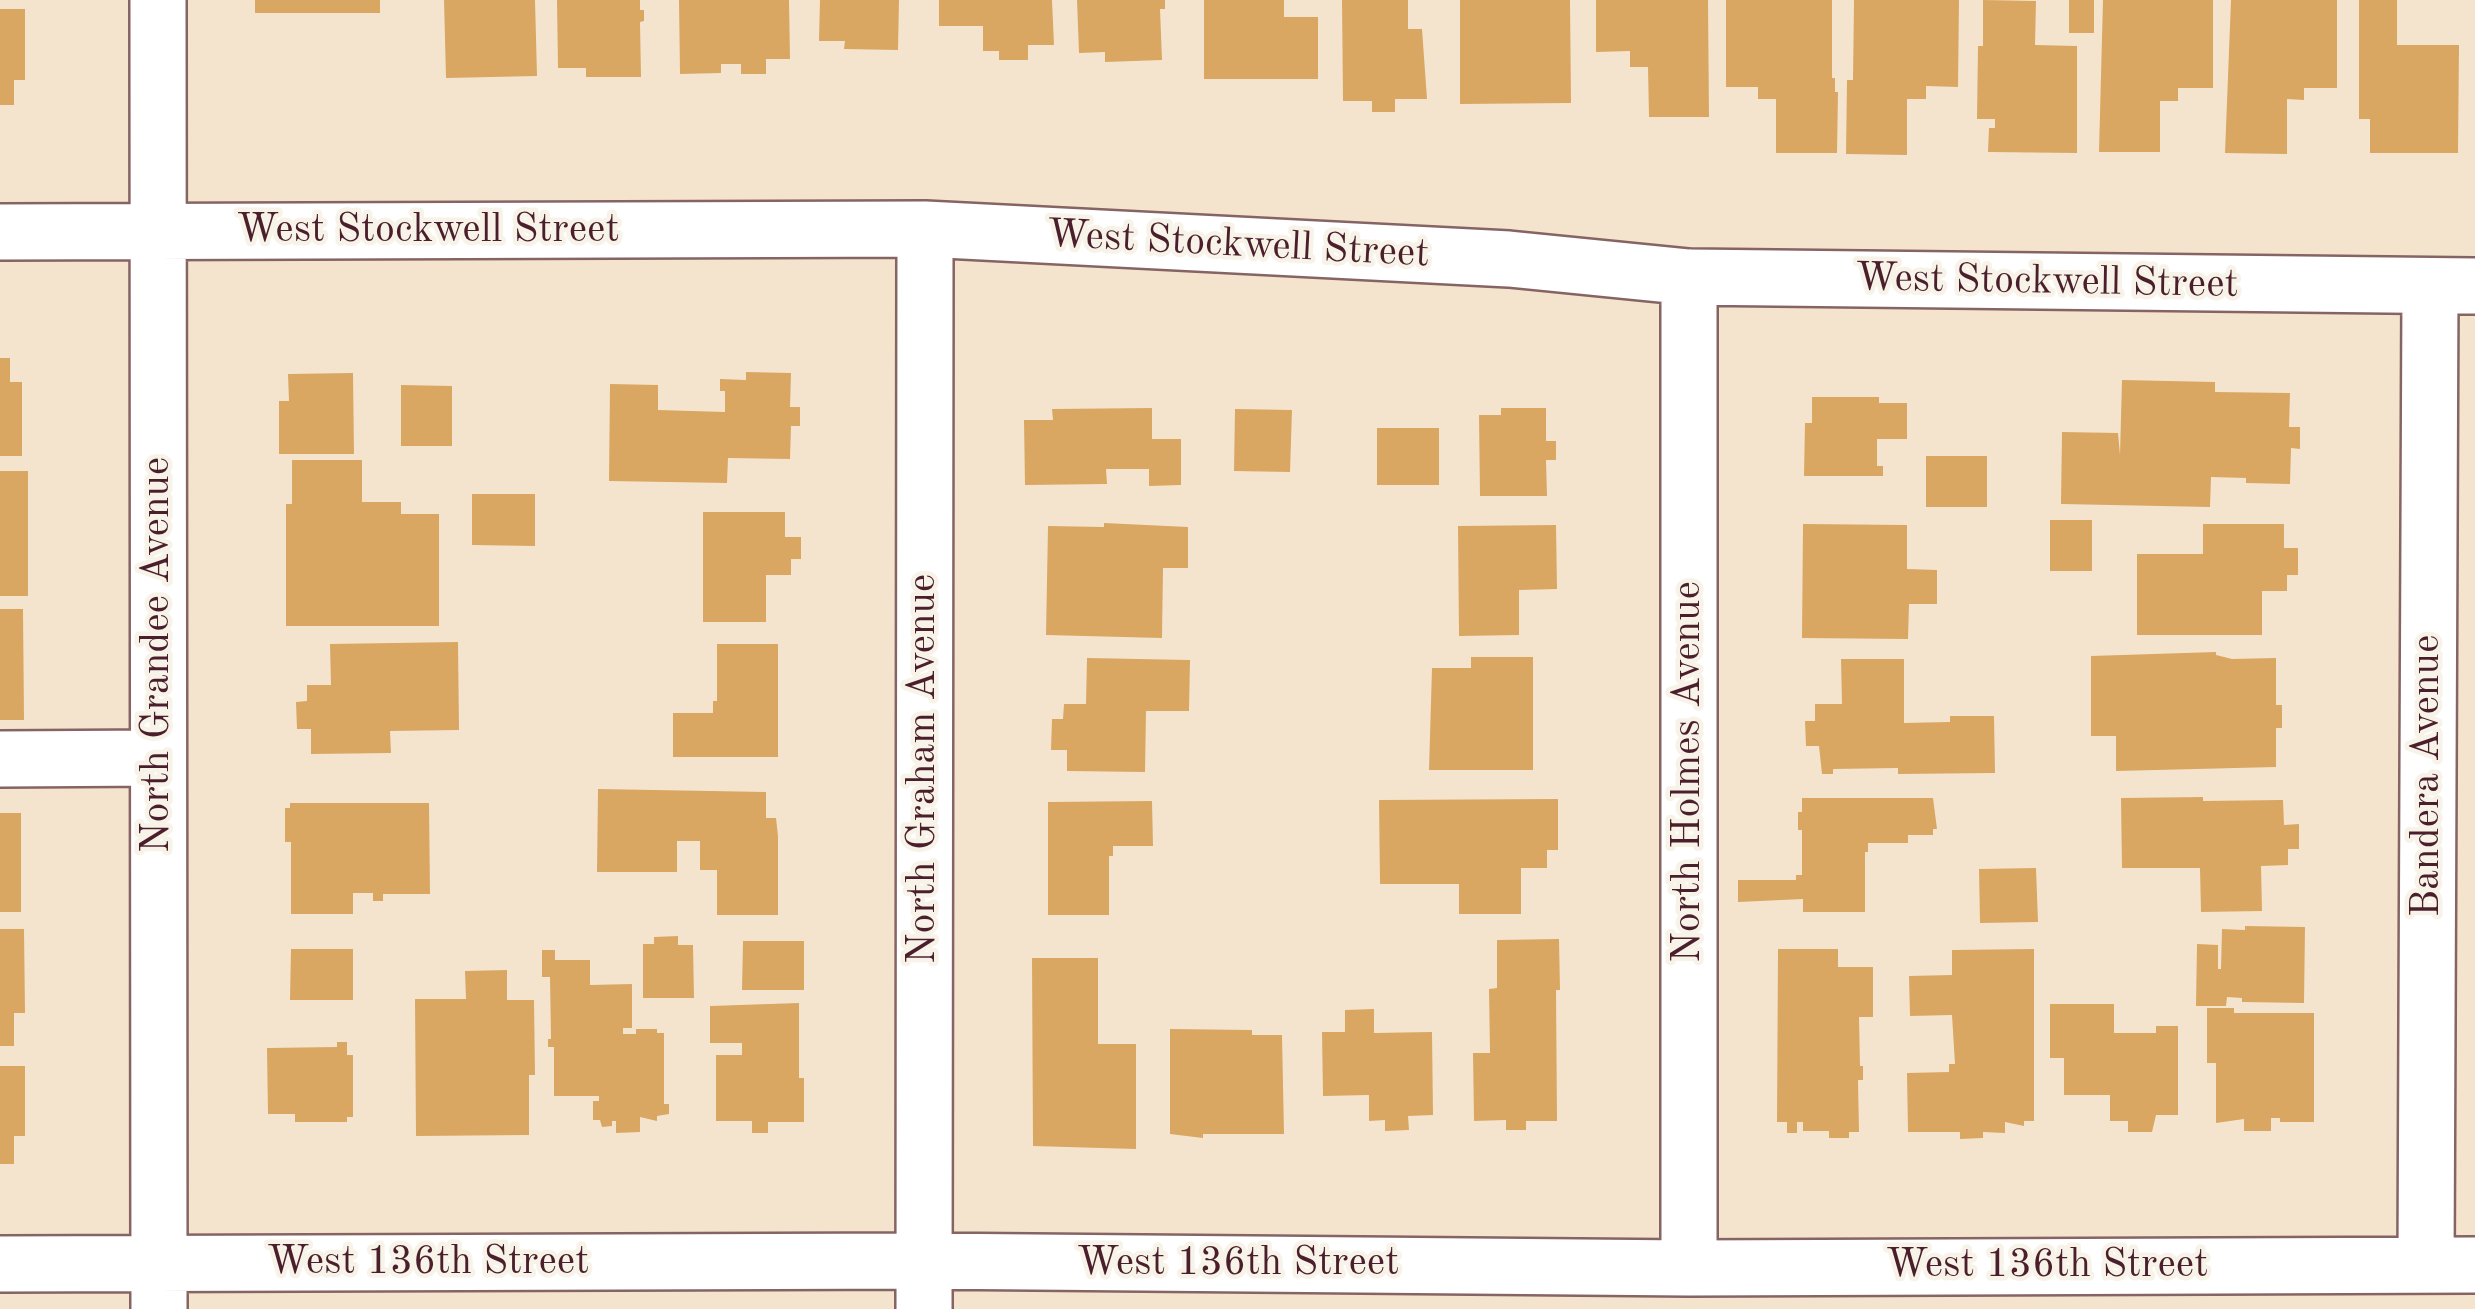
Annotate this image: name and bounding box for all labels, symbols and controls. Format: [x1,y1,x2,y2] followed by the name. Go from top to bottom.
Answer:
[236,207,620,255] street label: West Stockwell Street
[1045,211,1431,279] street label: West Stockwell Street
[1855,255,2239,309] street label: West Stockwell Street
[134,457,182,853] street label: North Grandee Avenue
[900,574,948,964] street label: North Graham Avenue
[1665,581,1713,963] street label: North Holmes Avenue
[2404,635,2452,917] street label: Bandera Avenue
[267,1239,589,1287] street label: West 136th Street
[1077,1240,1399,1288] street label: West 136th Street
[1886,1242,2208,1290] street label: West 136th Street

